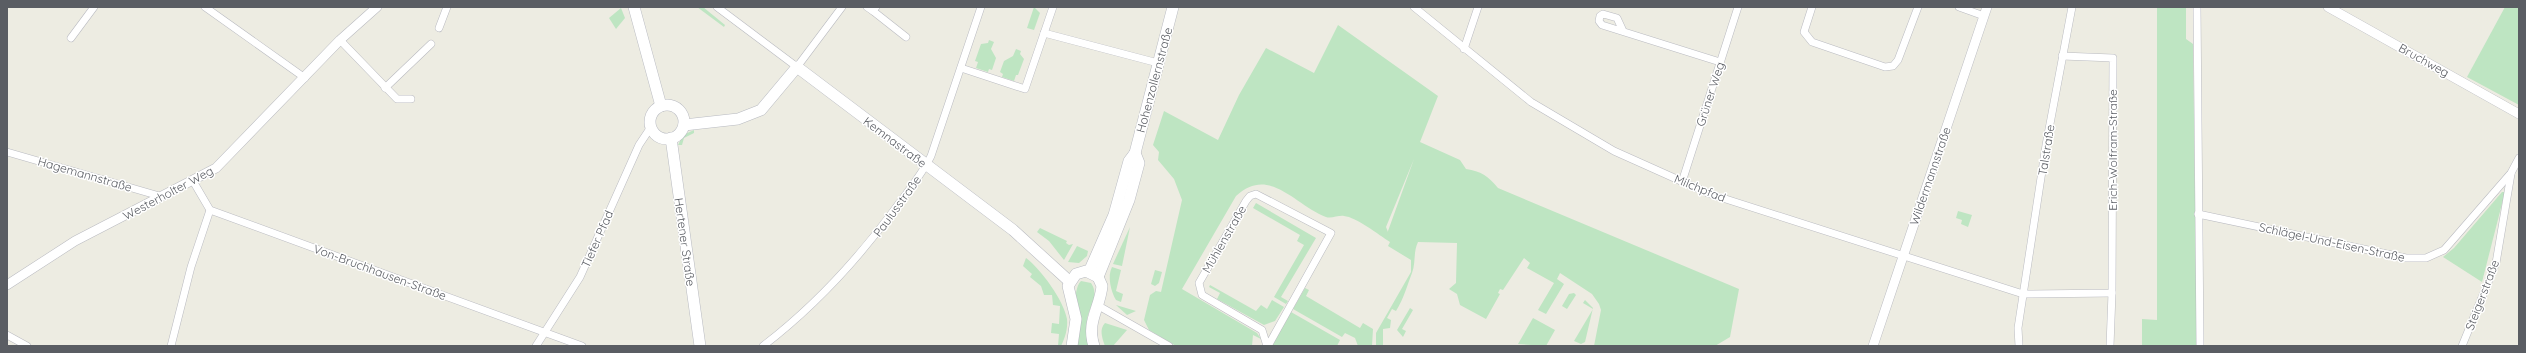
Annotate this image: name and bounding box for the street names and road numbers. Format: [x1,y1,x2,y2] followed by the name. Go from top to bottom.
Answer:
[1133,25,1175,134] street label: Hohenzollernstraße
[2396,40,2452,80] street label: Bruchweg
[1693,60,1727,128] street label: Grüner Weg
[2105,89,2120,211] street label: Erich-Wolfram-Straße
[860,113,930,171] street label: Kemnastraße
[2035,123,2057,177] street label: Talstraße
[1906,125,1954,227] street label: Wildermannstraße
[36,153,134,195] street label: Hagemannstraße
[120,163,216,223] street label: Westerholter Weg
[1672,171,1728,205] street label: Milchpfad
[870,172,924,239] street label: Paulusstraße
[671,197,699,287] street label: Hertener Straße
[1199,202,1249,275] street label: Mühlenstraße
[578,208,616,270] street label: Tiefer Pfad
[2258,219,2407,265] street label: Schlägel-Und-Eisen-Straße
[312,241,449,303] street label: Von-Bruchhausen-Straße
[2462,257,2502,332] street label: Steigerstraße

